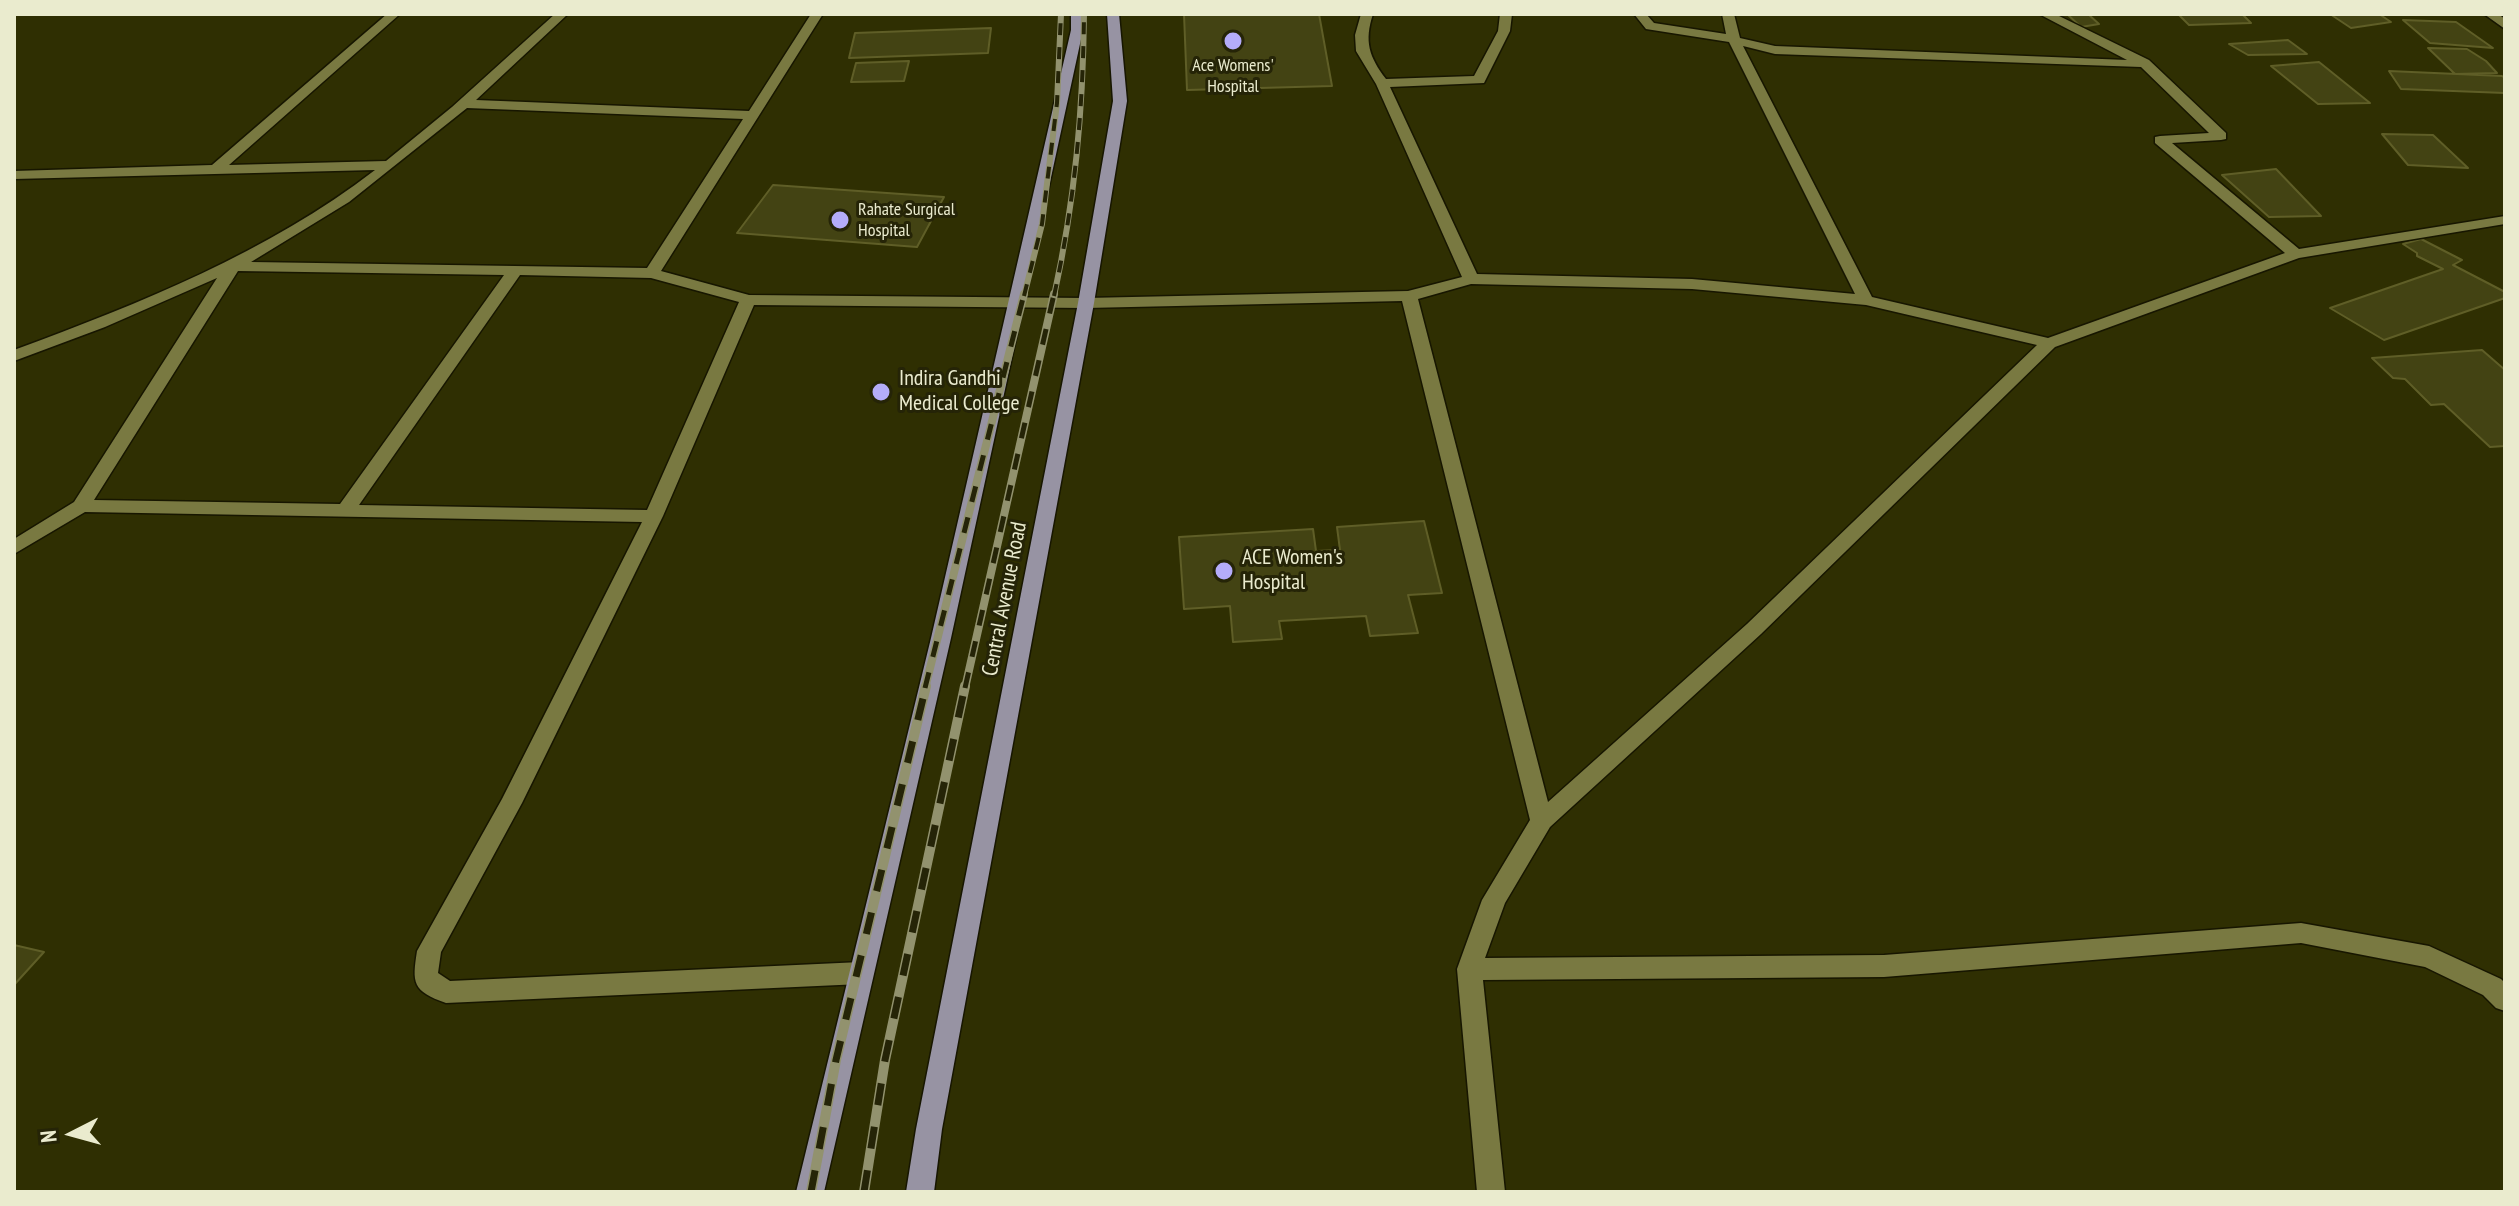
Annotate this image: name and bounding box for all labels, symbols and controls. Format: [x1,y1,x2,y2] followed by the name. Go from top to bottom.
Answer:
[1222,30,1244,52] marker: Ace Womens' Hospital
[1192,55,1274,98] place label: Ace Womens' Hospital
[858,199,955,242] place label: Rahate Surgical Hospital
[829,209,851,231] marker: Rahate Surgical Hospital
[899,366,1020,418] place label: Indira Gandhi Medical College
[870,381,892,403] marker: Indira Gandhi Medical College
[977,520,1033,678] street label: Central Avenue Road
[1242,545,1343,596] place label: ACE Women's Hospital
[1213,560,1235,582] marker: ACE Women's Hospital
[32,1094,112,1174] north arrow
[34,1129,63,1144] text: N

